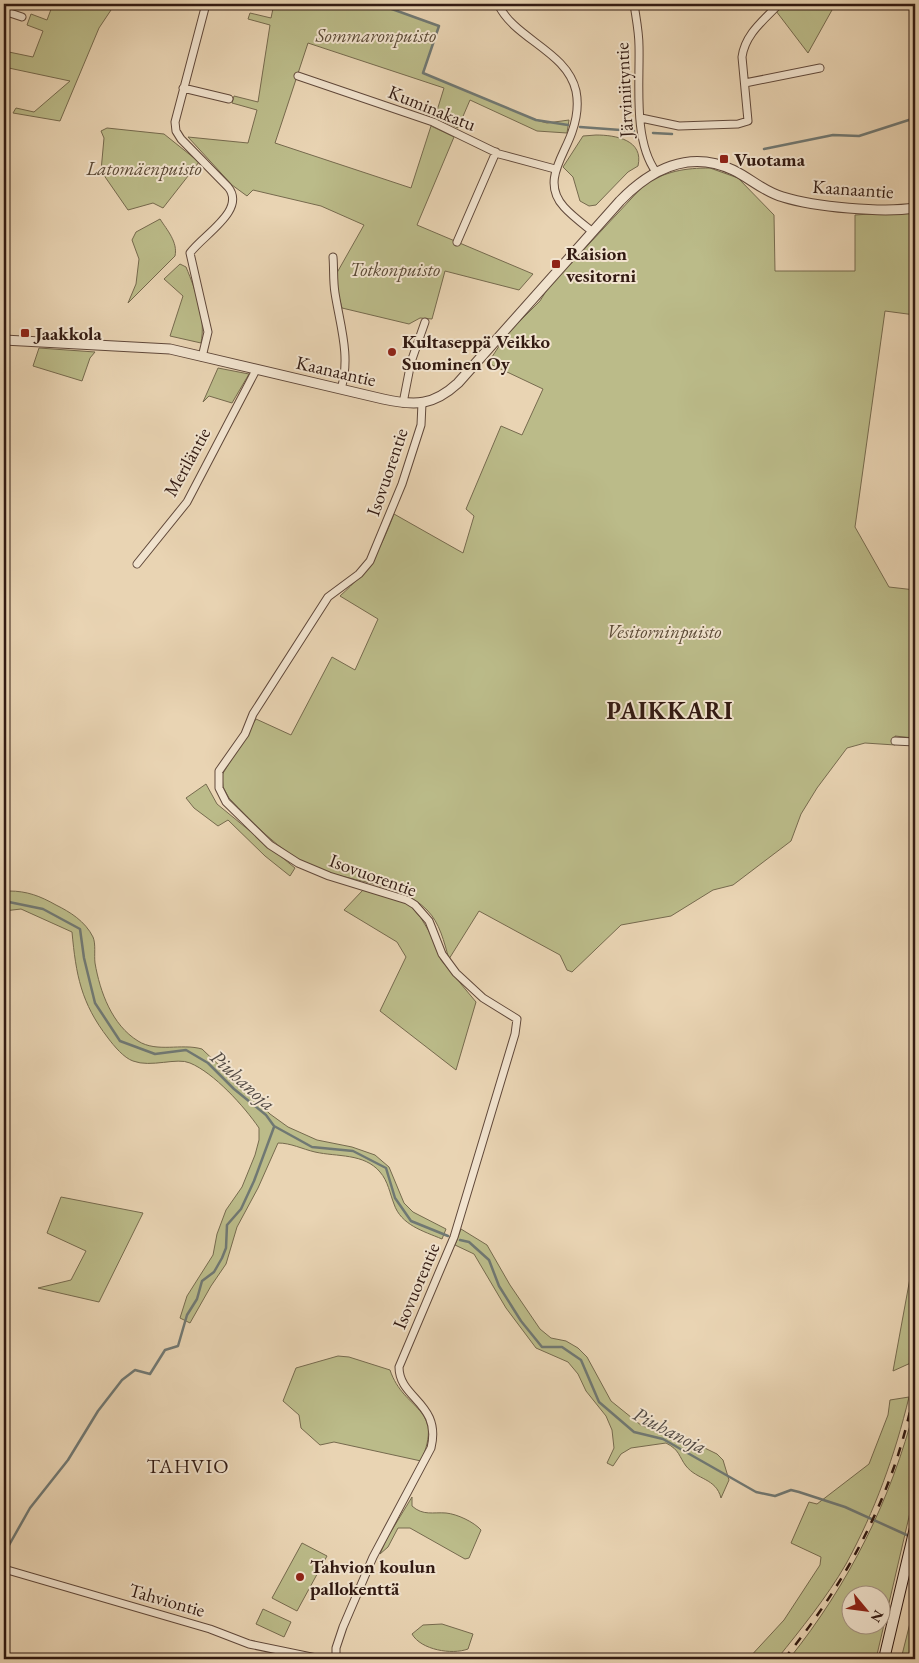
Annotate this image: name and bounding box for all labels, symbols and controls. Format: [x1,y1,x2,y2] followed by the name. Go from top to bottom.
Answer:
[315,23,436,48] park label: Sommaronpuisto
[609,42,639,140] street label: Järviniityntie
[384,79,480,137] street label: Kuminakatu
[734,147,806,172] place label: Vuotama
[718,153,730,165] marker: Vuotama
[85,156,202,181] park label: Latomäenpuisto
[812,174,894,204] street label: Kaanaantie
[566,241,637,288] place label: Raision vesitorni
[350,257,440,282] park label: Totkonpuisto
[550,258,562,270] marker: Raision vesitorni
[33,321,102,346] place label: Jaakkola
[19,327,31,339] marker: Jaakkola
[402,329,551,376] place label: Kultaseppä Veikko Suominen Oy
[386,346,398,358] marker: Kultaseppä Veikko Suominen Oy
[294,350,378,392] street label: Kaanaantie
[158,423,216,501] street label: Meriläntie
[360,425,414,519] street label: Isovuorentie
[606,619,722,644] park label: Vesitorninpuisto
[607,695,733,726] district label: PAIKKARI
[326,848,420,902] street label: Isovuorentie
[205,1044,281,1116] water label: Piuhanoja
[387,1239,445,1333] street label: Isovuorentie
[629,1400,711,1460] water label: Piuhanoja
[146,1453,230,1479] district label: TAHVIO
[310,1554,436,1601] place label: Tahvion koulun pallokenttä
[294,1571,306,1583] marker: Tahvion koulun pallokenttä
[126,1577,208,1623] street label: Tahviontie
[842,1586,892,1636] north arrow
[866,1607,888,1626] text: N

